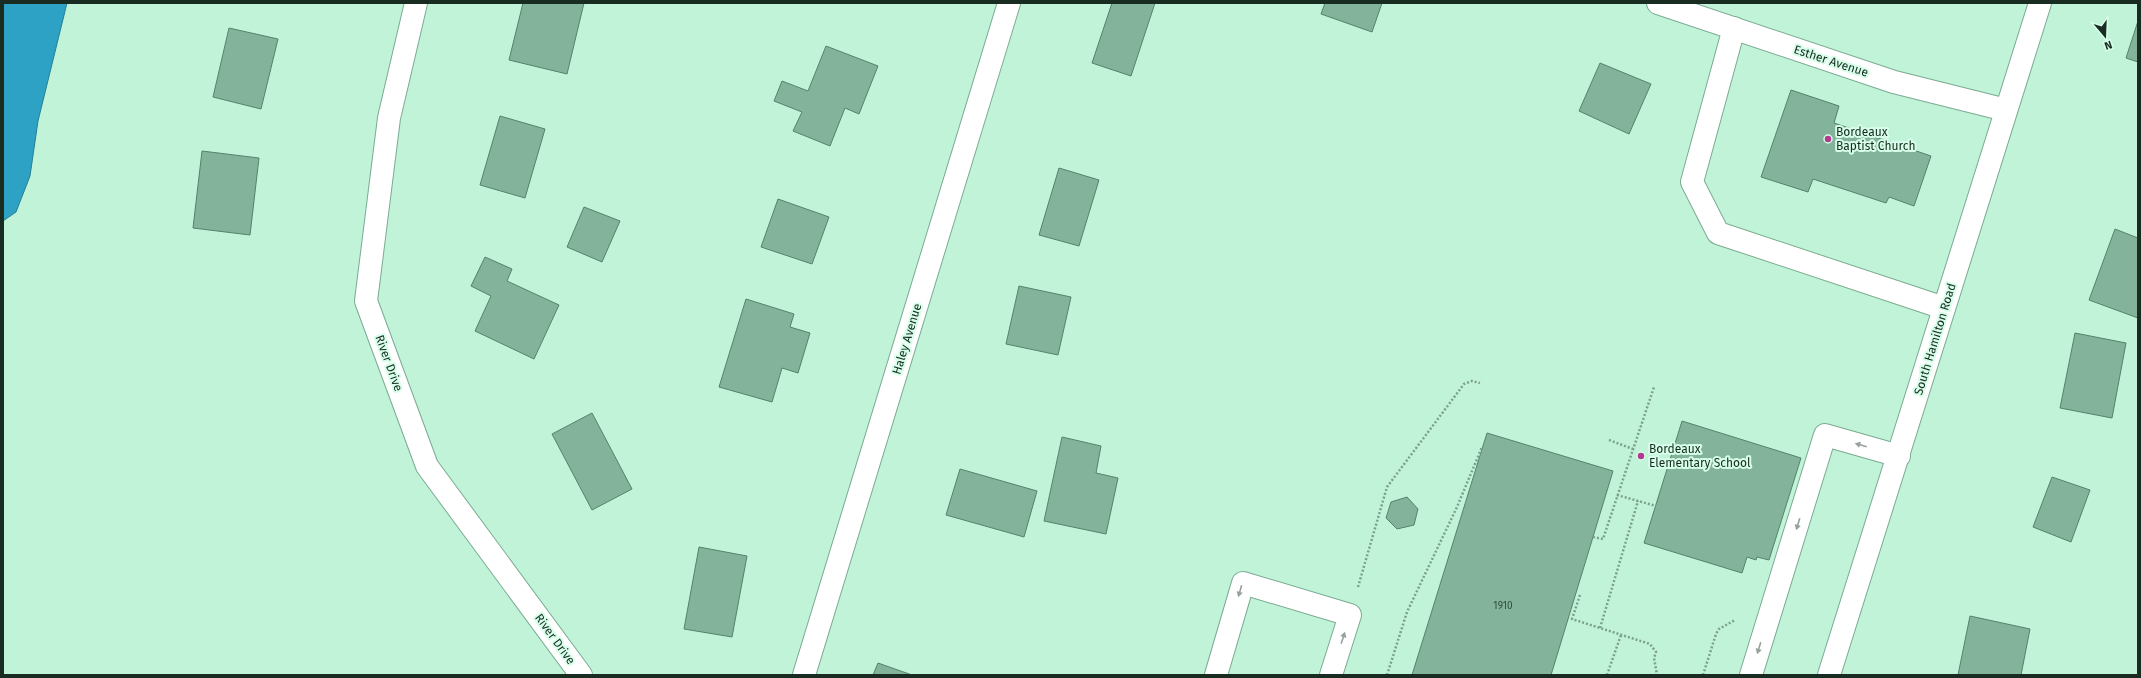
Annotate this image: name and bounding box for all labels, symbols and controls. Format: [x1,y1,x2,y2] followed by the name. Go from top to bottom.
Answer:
[2085,16,2125,56] north arrow
[2103,38,2114,52] text: N
[1792,42,1870,80] street label: Esther Avenue
[1836,125,1915,153] place label: Bordeaux Baptist Church
[1823,134,1833,144] marker: Bordeaux Baptist Church
[1911,281,1959,397] street label: South Hamilton Road
[890,302,924,376] street label: Haley Avenue
[372,333,406,393] street label: River Drive
[1649,442,1751,470] place label: Bordeaux Elementary School
[1855,442,1867,448] one-way arrow
[1636,451,1646,461] marker: Bordeaux Elementary School
[1795,518,1801,530] one-way arrow
[1237,585,1243,597] one-way arrow
[1493,600,1513,612] house number: 1910
[532,611,578,667] street label: River Drive
[1340,632,1346,644] one-way arrow
[1756,642,1762,654] one-way arrow

